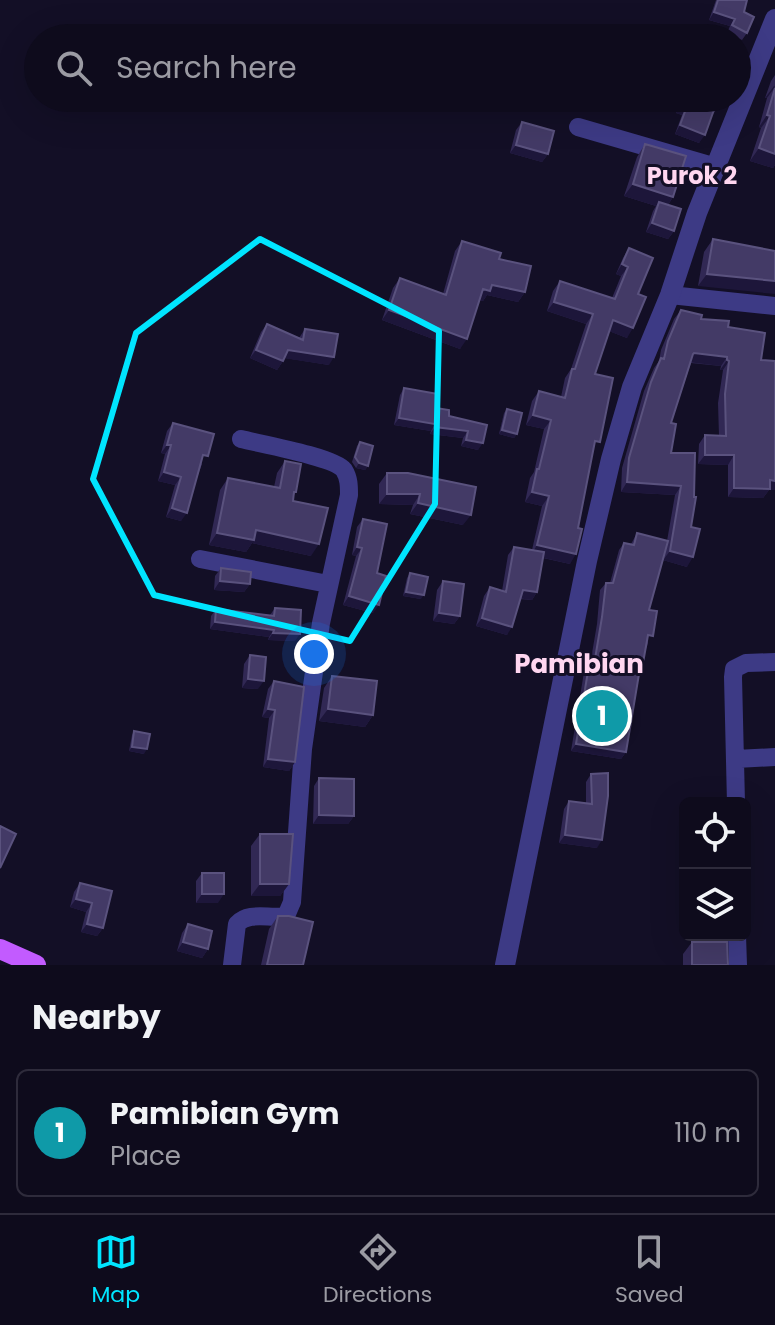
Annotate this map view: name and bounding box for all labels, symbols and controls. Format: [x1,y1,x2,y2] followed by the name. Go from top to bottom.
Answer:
[24,24,751,112] search box
[52,46,96,90] icon: search
[116,46,297,89] text: Search here
[647,159,737,192] district label: Purok 2
[294,634,334,674] your location
[514,646,644,682] district label: Pamibian
[576,686,628,746] pin: 1
[679,797,751,941] map controls
[679,797,751,869] button: locate
[679,869,751,941] button: layers
[32,993,161,1041] text: Nearby
[110,1092,339,1135] text: Pamibian Gym
[55,1115,65,1151] text: 1
[674,1115,741,1151] text: 110 m
[110,1138,181,1174] text: Place
[91,1230,140,1311] tab: Map
[323,1230,432,1311] tab: Directions
[615,1230,684,1311] tab: Saved

